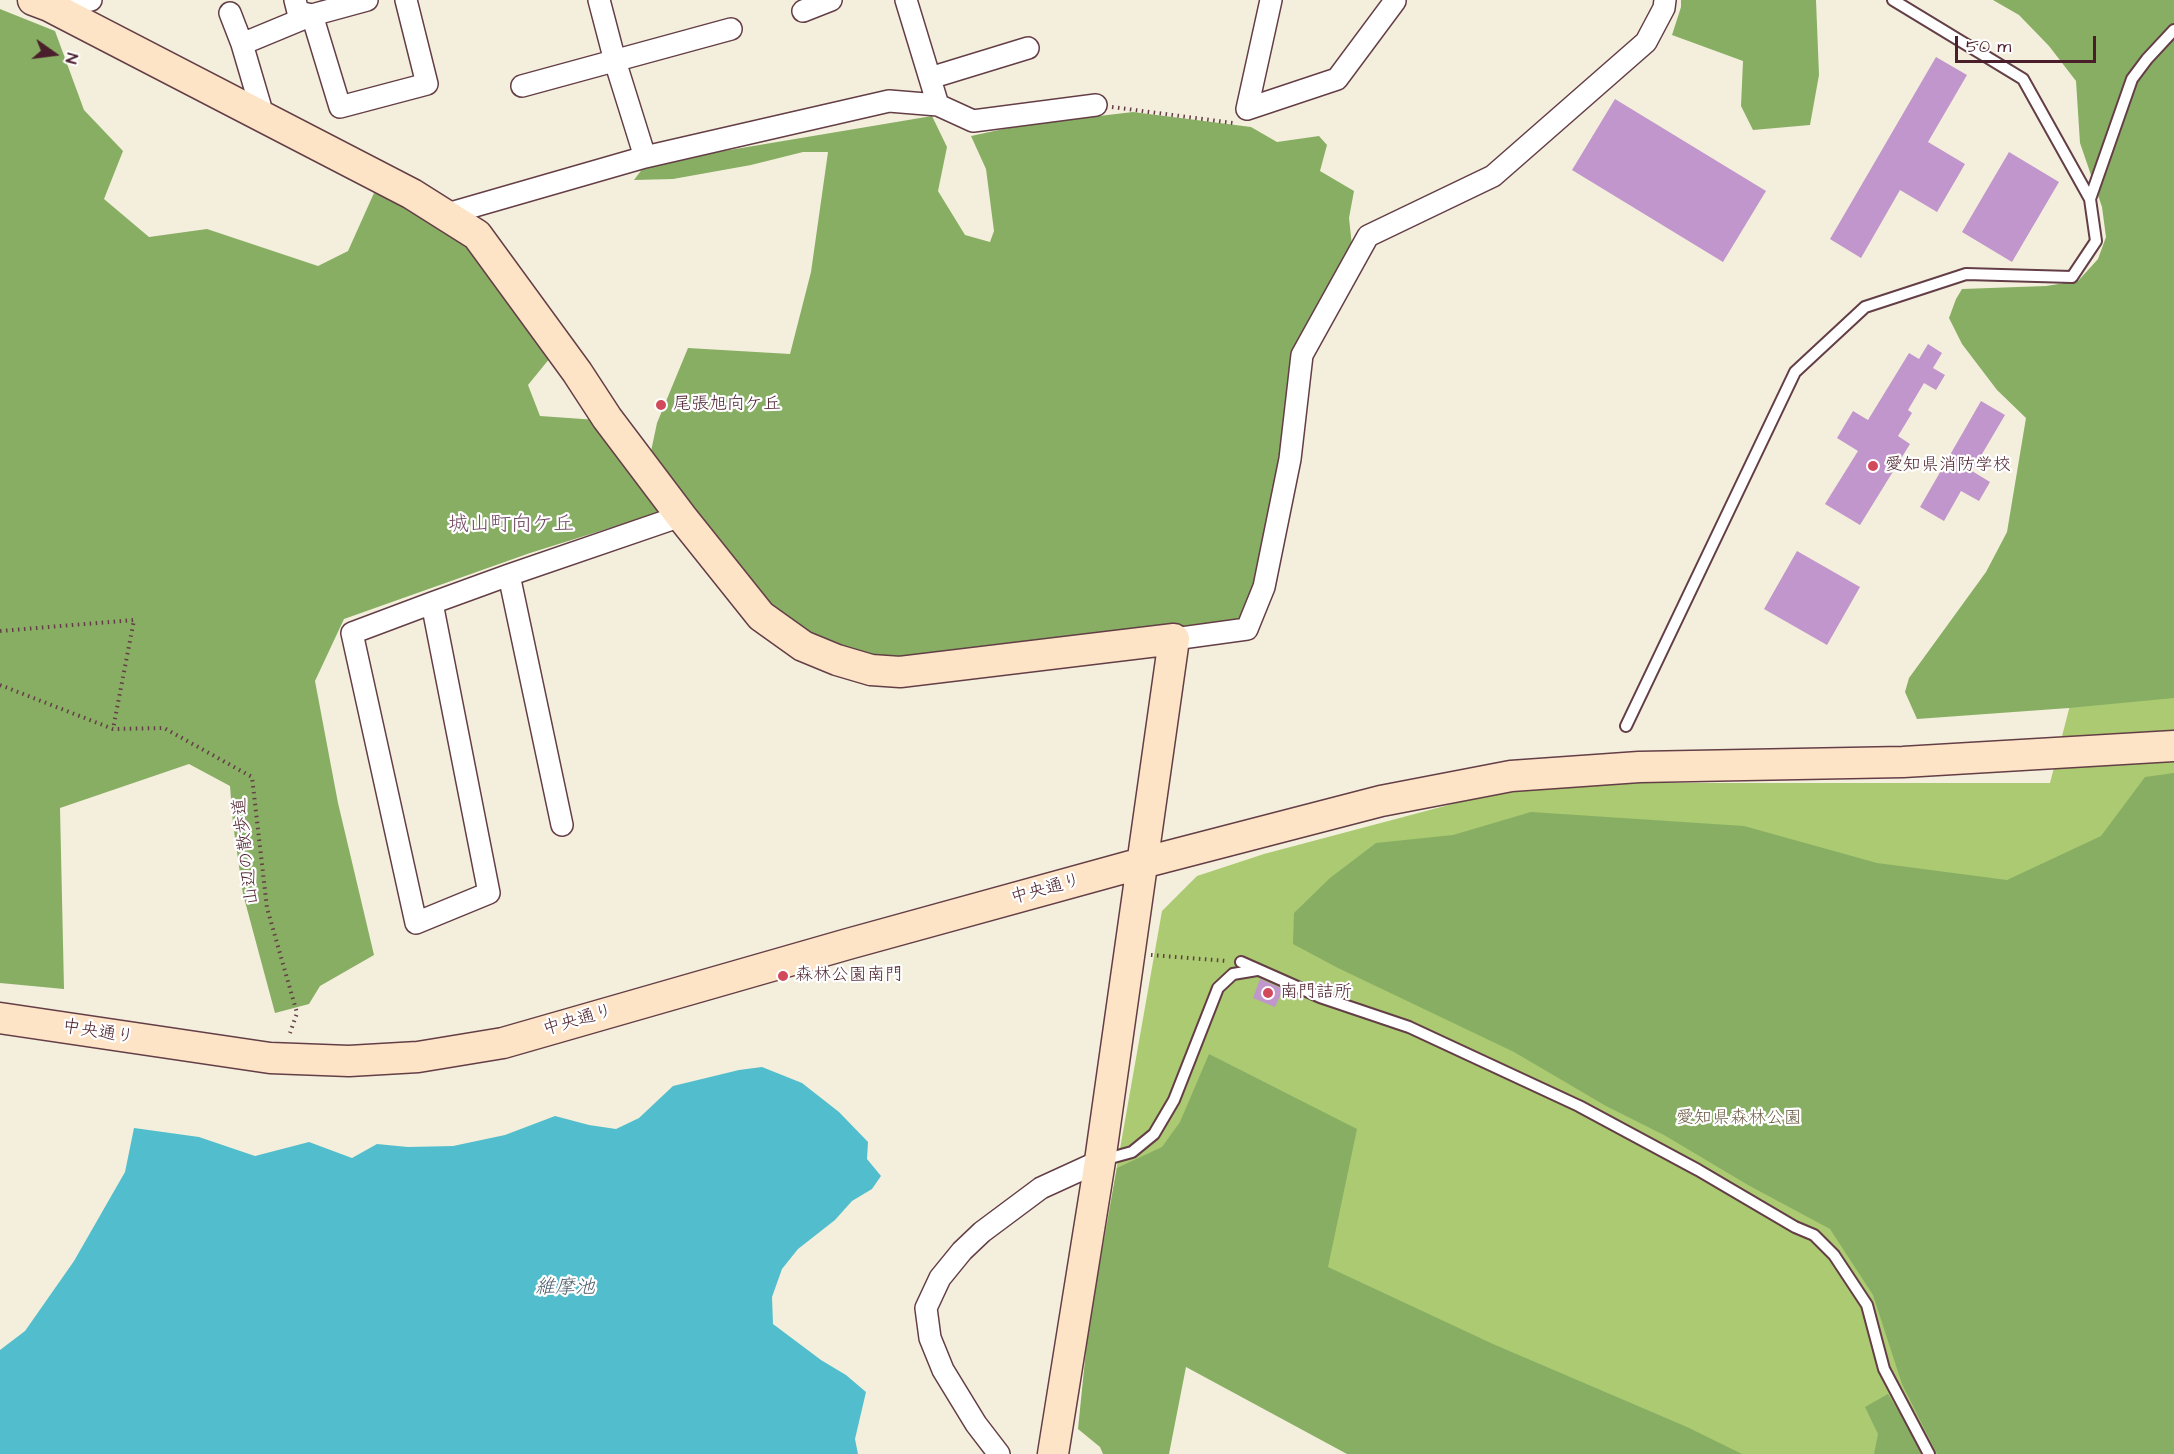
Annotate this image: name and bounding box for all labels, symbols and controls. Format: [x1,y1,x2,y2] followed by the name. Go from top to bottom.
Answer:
[24,24,84,84] north arrow
[1958,24,2099,62] scale bar
[1966,34,2011,59] text: 50 m
[60,51,83,66] text: N
[673,394,781,416] place label: 尾張旭向ケ丘
[654,398,668,412] marker: 尾張旭向ケ丘
[1885,455,2011,477] place label: 愛知県消防学校
[1866,459,1880,473] marker: 愛知県消防学校
[448,513,574,539] district label: 城山町向ケ丘
[230,796,264,906] street label: 山辺の散歩道
[1008,870,1084,910] street label: 中央通り
[795,965,903,987] place label: 森林公園南門
[776,969,790,983] marker: 森林公園南門
[1280,982,1352,1004] place label: 南門詰所
[1261,986,1275,1000] marker: 南門詰所
[540,1001,616,1041] street label: 中央通り
[61,1017,135,1049] street label: 中央通り
[1676,1108,1802,1130] park label: 愛知県森林公園
[535,1277,595,1301] water label: 維摩池

